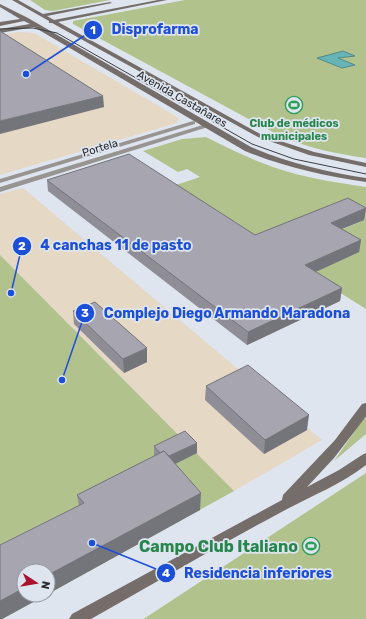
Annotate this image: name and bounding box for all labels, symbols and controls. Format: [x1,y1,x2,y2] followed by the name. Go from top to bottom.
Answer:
[83,17,206,43] callout: Disprofarma
[111,21,199,38] text: Disprofarma
[90,23,96,37] text: 1
[135,68,230,130] street label: Avenida Castañares
[284,95,304,115] sports icon: Club de médicos municipales
[249,117,339,143] place label: Club de médicos municipales
[81,136,119,160] street label: Portela
[12,233,199,259] callout: 4 canchas 11 de pasto
[40,237,192,254] text: 4 canchas 11 de pasto
[18,239,26,253] text: 2
[75,300,358,326] callout: Complejo Diego Armando Maradona
[104,305,350,322] text: Complejo Diego Armando Maradona
[81,306,89,320] text: 3
[301,536,321,556] sports icon: Campo Club Italiano
[139,537,298,556] place label: Campo Club Italiano
[156,560,340,586] callout: Residencia inferiores
[16,563,56,603] north arrow
[184,565,332,582] text: Residencia inferiores
[162,566,170,580] text: 4
[38,580,52,590] text: N

